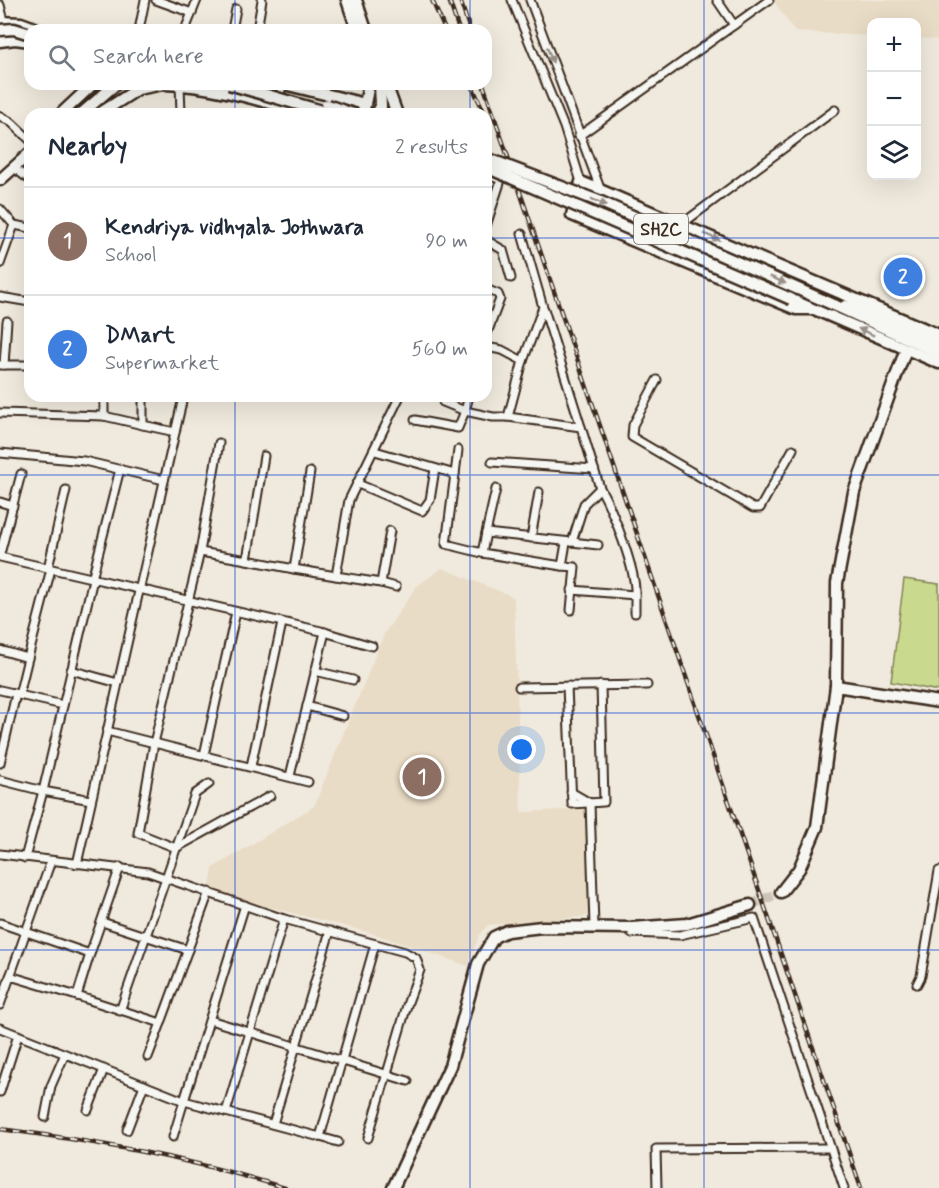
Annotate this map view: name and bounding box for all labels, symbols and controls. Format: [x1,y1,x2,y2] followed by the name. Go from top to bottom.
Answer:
[867,18,921,180] map controls
[867,18,921,72] button: +
[24,24,492,90] search box
[45,41,78,74] icon: search
[93,43,204,71] text: Search here
[546,46,556,64] one-way arrow
[867,72,921,126] button: −
[867,126,921,180] button: layers
[48,130,127,164] text: Nearby
[395,134,468,161] text: 2 results
[591,197,609,207] one-way arrow
[105,214,364,242] text: Kendriya vidhyala Jothwara
[634,214,688,244] road number: SH2C
[63,228,72,255] text: 1
[425,228,468,255] text: 90 m
[704,233,721,242] one-way arrow
[105,242,157,269] text: School
[884,254,922,300] pin: 2
[769,276,787,285] one-way arrow
[105,322,175,350] text: DMart
[857,327,875,336] one-way arrow
[63,336,72,363] text: 2
[412,336,468,363] text: 560 m
[105,350,219,377] text: Supermarket
[507,735,536,764] your location
[402,754,442,800] pin: 1

